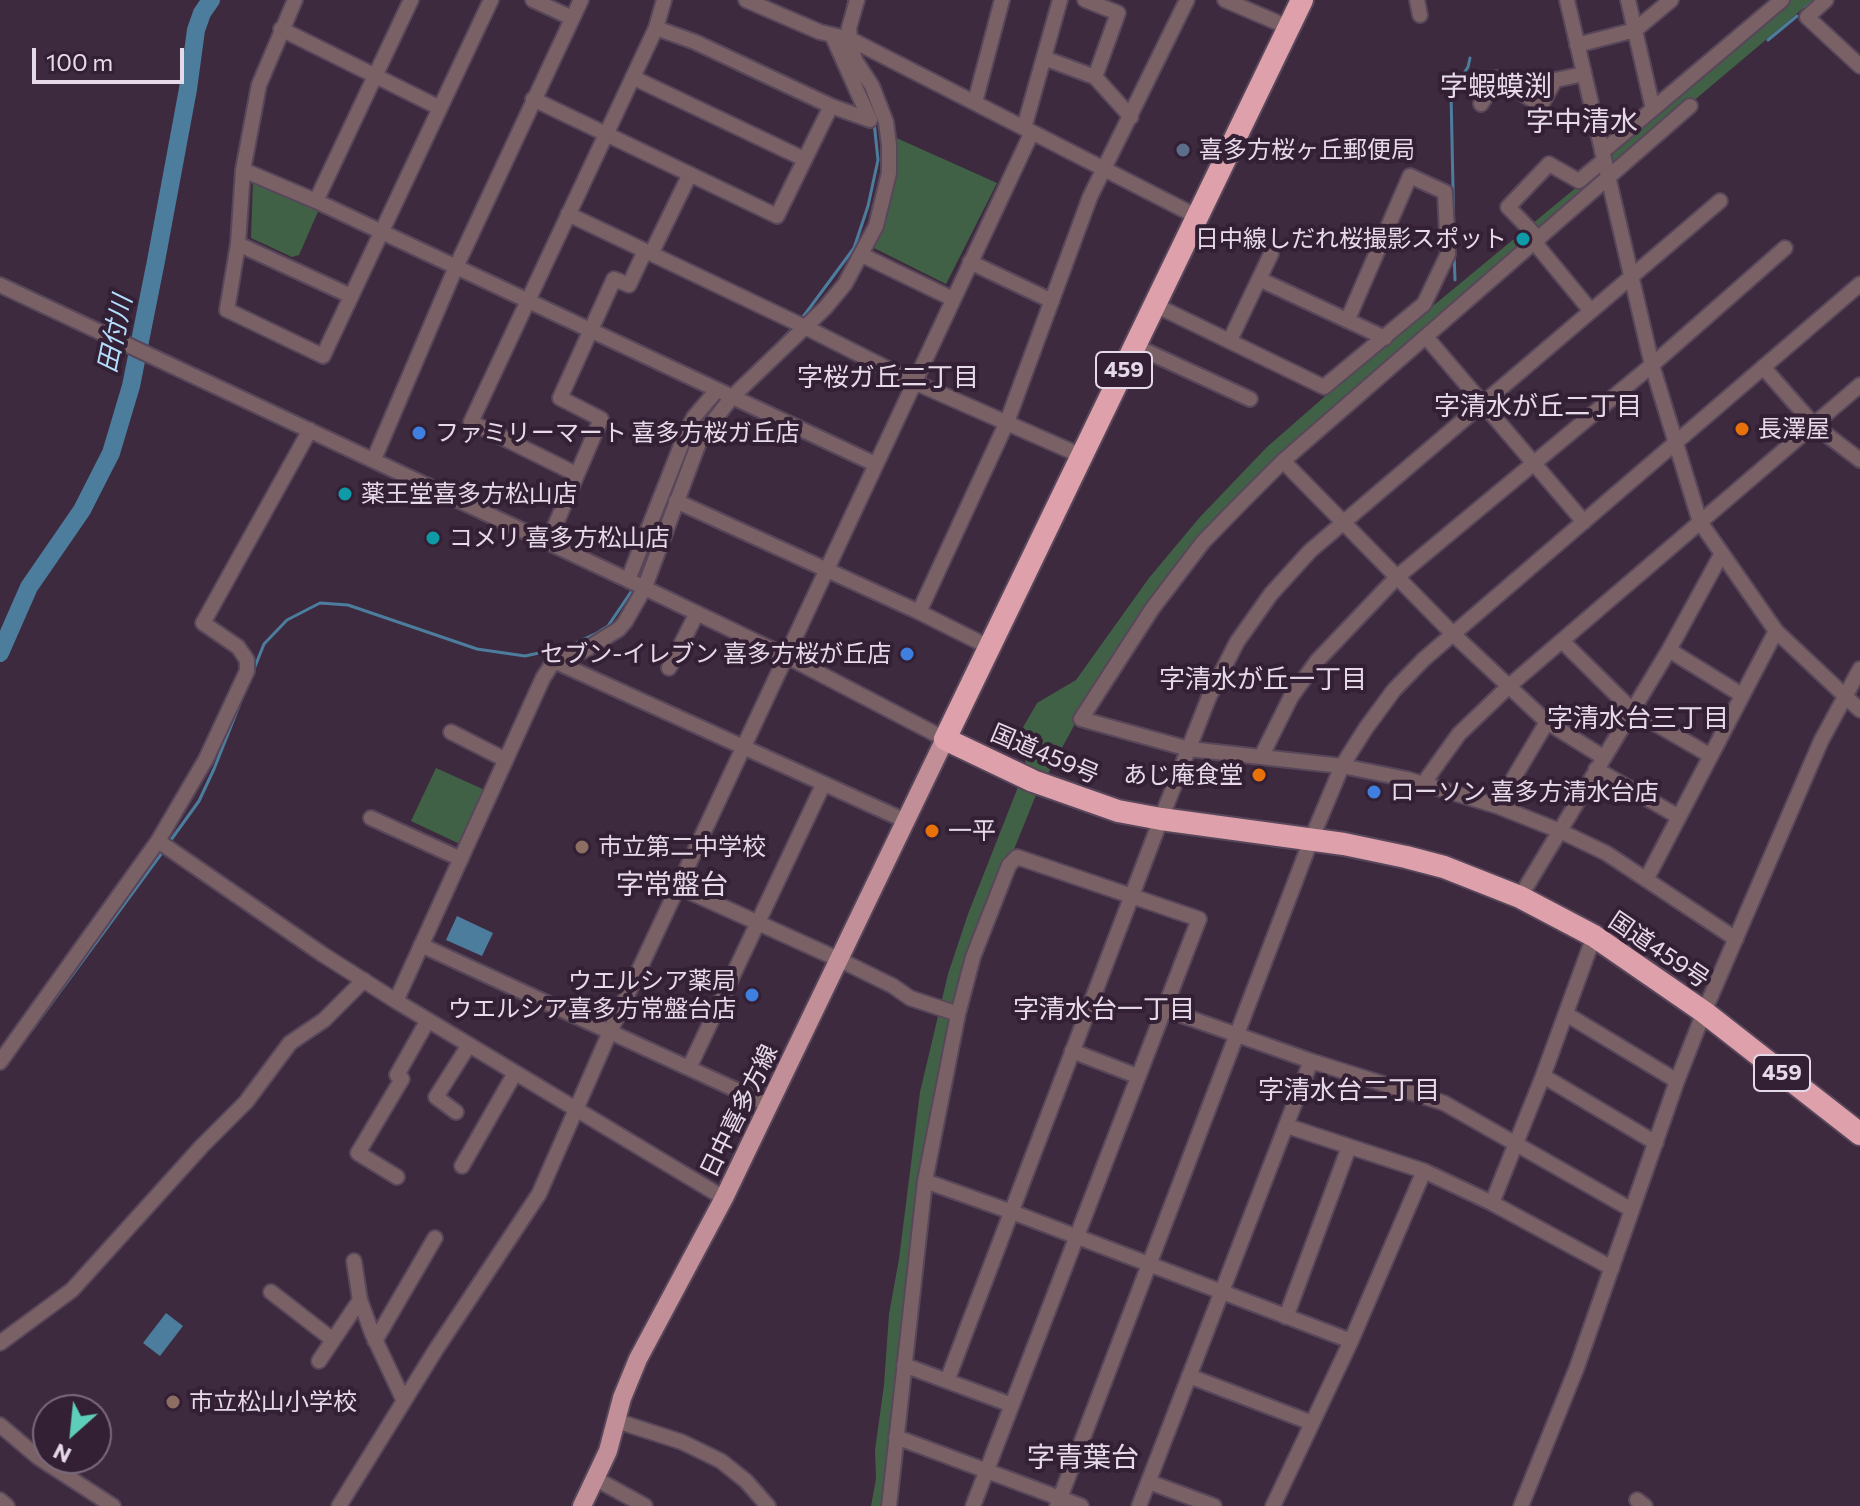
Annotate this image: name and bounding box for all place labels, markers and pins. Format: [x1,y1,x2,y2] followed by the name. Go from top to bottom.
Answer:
[1199,136,1415,164] place label: 喜多方桜ヶ丘郵便局
[1174,141,1192,159] marker: 喜多方桜ヶ丘郵便局
[1195,225,1507,253] place label: 日中線しだれ桜撮影スポット
[1514,230,1532,248] marker: 日中線しだれ桜撮影スポット
[1758,415,1830,443] place label: 長澤屋
[435,419,800,447] place label: ファミリーマート 喜多方桜ガ丘店
[1733,420,1751,438] marker: 長澤屋
[410,424,428,442] marker: ファミリーマート 喜多方桜ガ丘店
[361,480,577,508] place label: 薬王堂喜多方松山店
[336,485,354,503] marker: 薬王堂喜多方松山店
[449,524,670,552] place label: コメリ 喜多方松山店
[424,529,442,547] marker: コメリ 喜多方松山店
[540,640,891,668] place label: セブン-イレブン 喜多方桜が丘店
[898,645,916,663] marker: セブン-イレブン 喜多方桜が丘店
[1123,761,1243,789] place label: あじ庵食堂
[1250,766,1268,784] marker: あじ庵食堂
[1390,778,1659,806] place label: ローソン 喜多方清水台店
[1365,783,1383,801] marker: ローソン 喜多方清水台店
[948,817,996,845] place label: 一平
[923,822,941,840] marker: 一平
[598,833,766,861] place label: 市立第二中学校
[573,838,591,856] marker: 市立第二中学校
[448,967,736,1023] place label: ウエルシア薬局 ウエルシア喜多方常盤台店
[743,986,761,1004] marker: ウエルシア薬局 ウエルシア喜多方常盤台店
[189,1388,357,1416] place label: 市立松山小学校
[164,1393,182,1411] marker: 市立松山小学校

